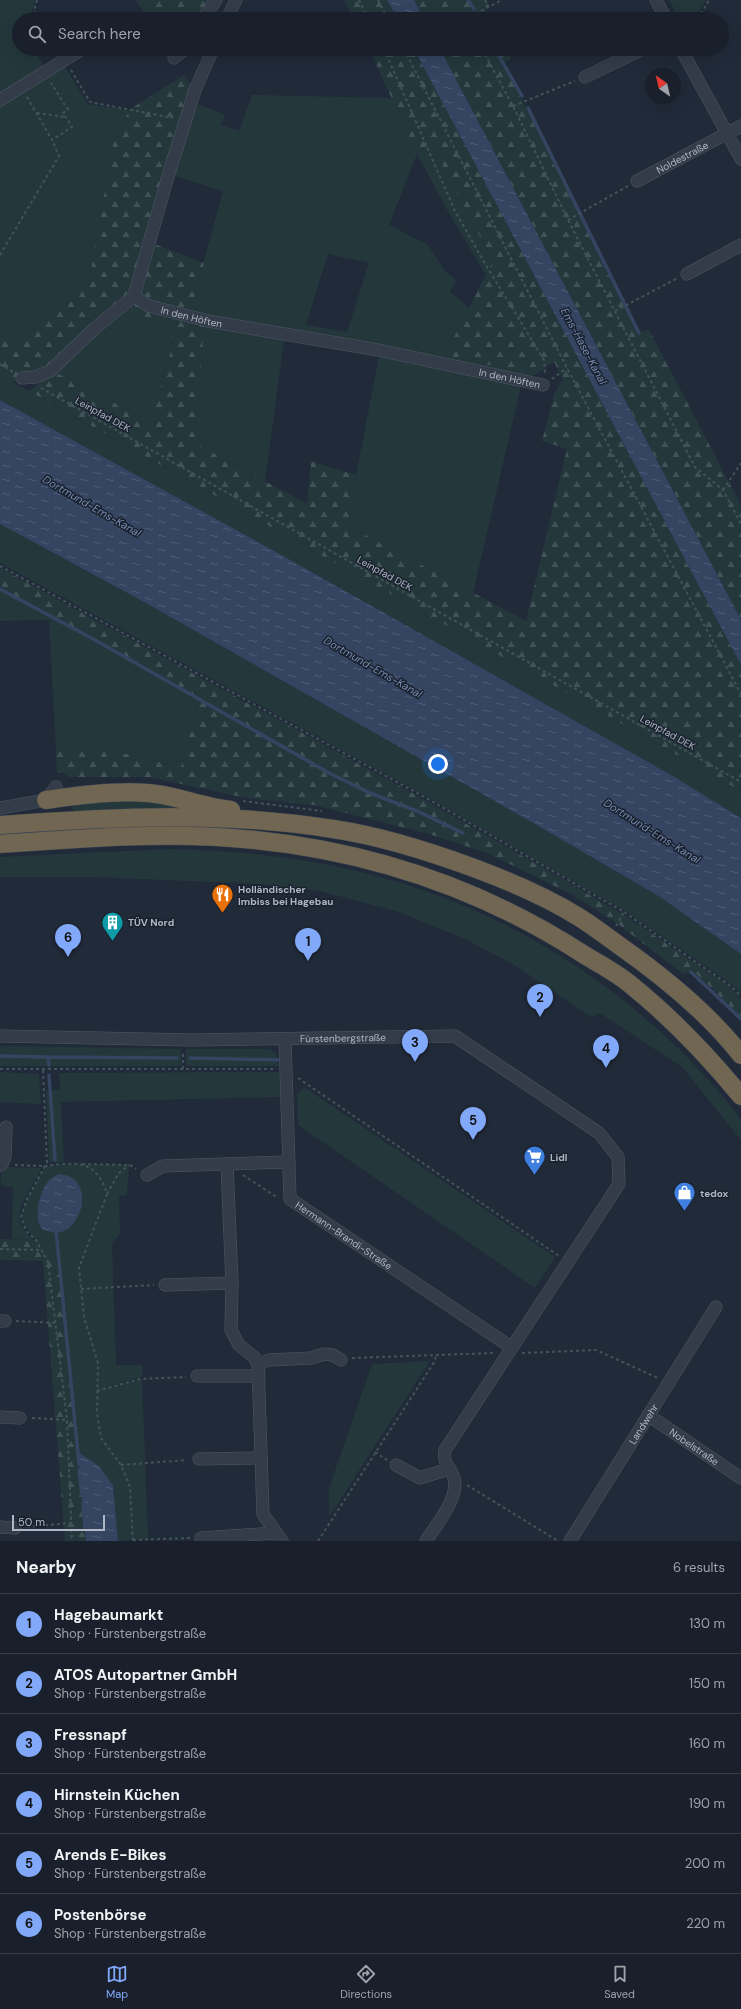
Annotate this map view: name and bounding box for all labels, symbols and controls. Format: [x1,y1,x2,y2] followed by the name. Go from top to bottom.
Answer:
[12,12,729,56] search box
[26,23,48,45] icon: search
[58,24,141,44] text: Search here
[645,68,681,104] north arrow
[654,138,711,177] street label: Noldestraße
[160,303,223,330] street label: In den Höften
[558,305,610,387] water label: Ems-Hase-Kanal
[478,366,542,391] street label: In den Höften
[73,394,133,435] street label: Leinpfad DEK
[40,472,144,540] water label: Dortmund-Ems-Kanal
[355,553,415,594] street label: Leinpfad DEK
[321,633,425,701] water label: Dortmund-Ems-Kanal
[638,712,698,753] street label: Leinpfad DEK
[428,754,448,774] your location
[601,796,703,867] water label: Dortmund-Ems-Kanal
[210,882,236,915] restaurant icon: Holländischer Imbiss bei Hagebau
[238,883,333,908] place label: Holländischer Imbiss bei Hagebau
[99,909,125,942] building icon: TÜV Nord
[128,916,174,929] place label: TÜV Nord
[55,924,81,957] pin: 6
[295,928,321,961] pin: 1
[527,984,553,1017] pin: 2
[402,1029,428,1062] pin: 3
[300,1031,386,1045] street label: Fürstenbergstraße
[593,1035,619,1068] pin: 4
[460,1107,486,1140] pin: 5
[521,1144,547,1177] supermarket icon: Lidl
[550,1151,568,1164] place label: Lidl
[672,1180,698,1213] shop icon: tedox
[700,1187,729,1200] place label: tedox
[293,1199,395,1273] street label: Hermann-Brandi-Straße
[626,1401,661,1447] street label: Landwehr
[667,1425,722,1468] street label: Nobelstraße
[12,1513,105,1532] scale bar
[18,1515,45,1529] text: 50 m
[16,1556,76,1578] text: Nearby
[673,1559,725,1576] text: 6 results
[54,1605,163,1625] text: Hagebaumarkt
[27,1615,31,1632] text: 1
[689,1615,725,1632] text: 130 m
[54,1625,206,1642] text: Shop · Fürstenbergstraße
[54,1665,237,1685] text: ATOS Autopartner GmbH
[25,1675,33,1692] text: 2
[689,1675,725,1692] text: 150 m
[54,1685,206,1702] text: Shop · Fürstenbergstraße
[54,1725,127,1745] text: Fressnapf
[25,1735,33,1752] text: 3
[689,1735,725,1752] text: 160 m
[54,1745,206,1762] text: Shop · Fürstenbergstraße
[54,1785,180,1805] text: Hirnstein Küchen
[25,1795,33,1812] text: 4
[689,1795,725,1812] text: 190 m
[54,1805,206,1822] text: Shop · Fürstenbergstraße
[54,1845,166,1865] text: Arends E-Bikes
[25,1855,33,1872] text: 5
[685,1855,725,1872] text: 200 m
[54,1865,206,1882] text: Shop · Fürstenbergstraße
[54,1905,146,1925] text: Postenbörse
[25,1915,33,1932] text: 6
[686,1915,725,1932] text: 220 m
[54,1925,206,1942] text: Shop · Fürstenbergstraße
[106,1963,128,2001] tab: Map
[340,1963,392,2001] tab: Directions
[604,1963,635,2001] tab: Saved

